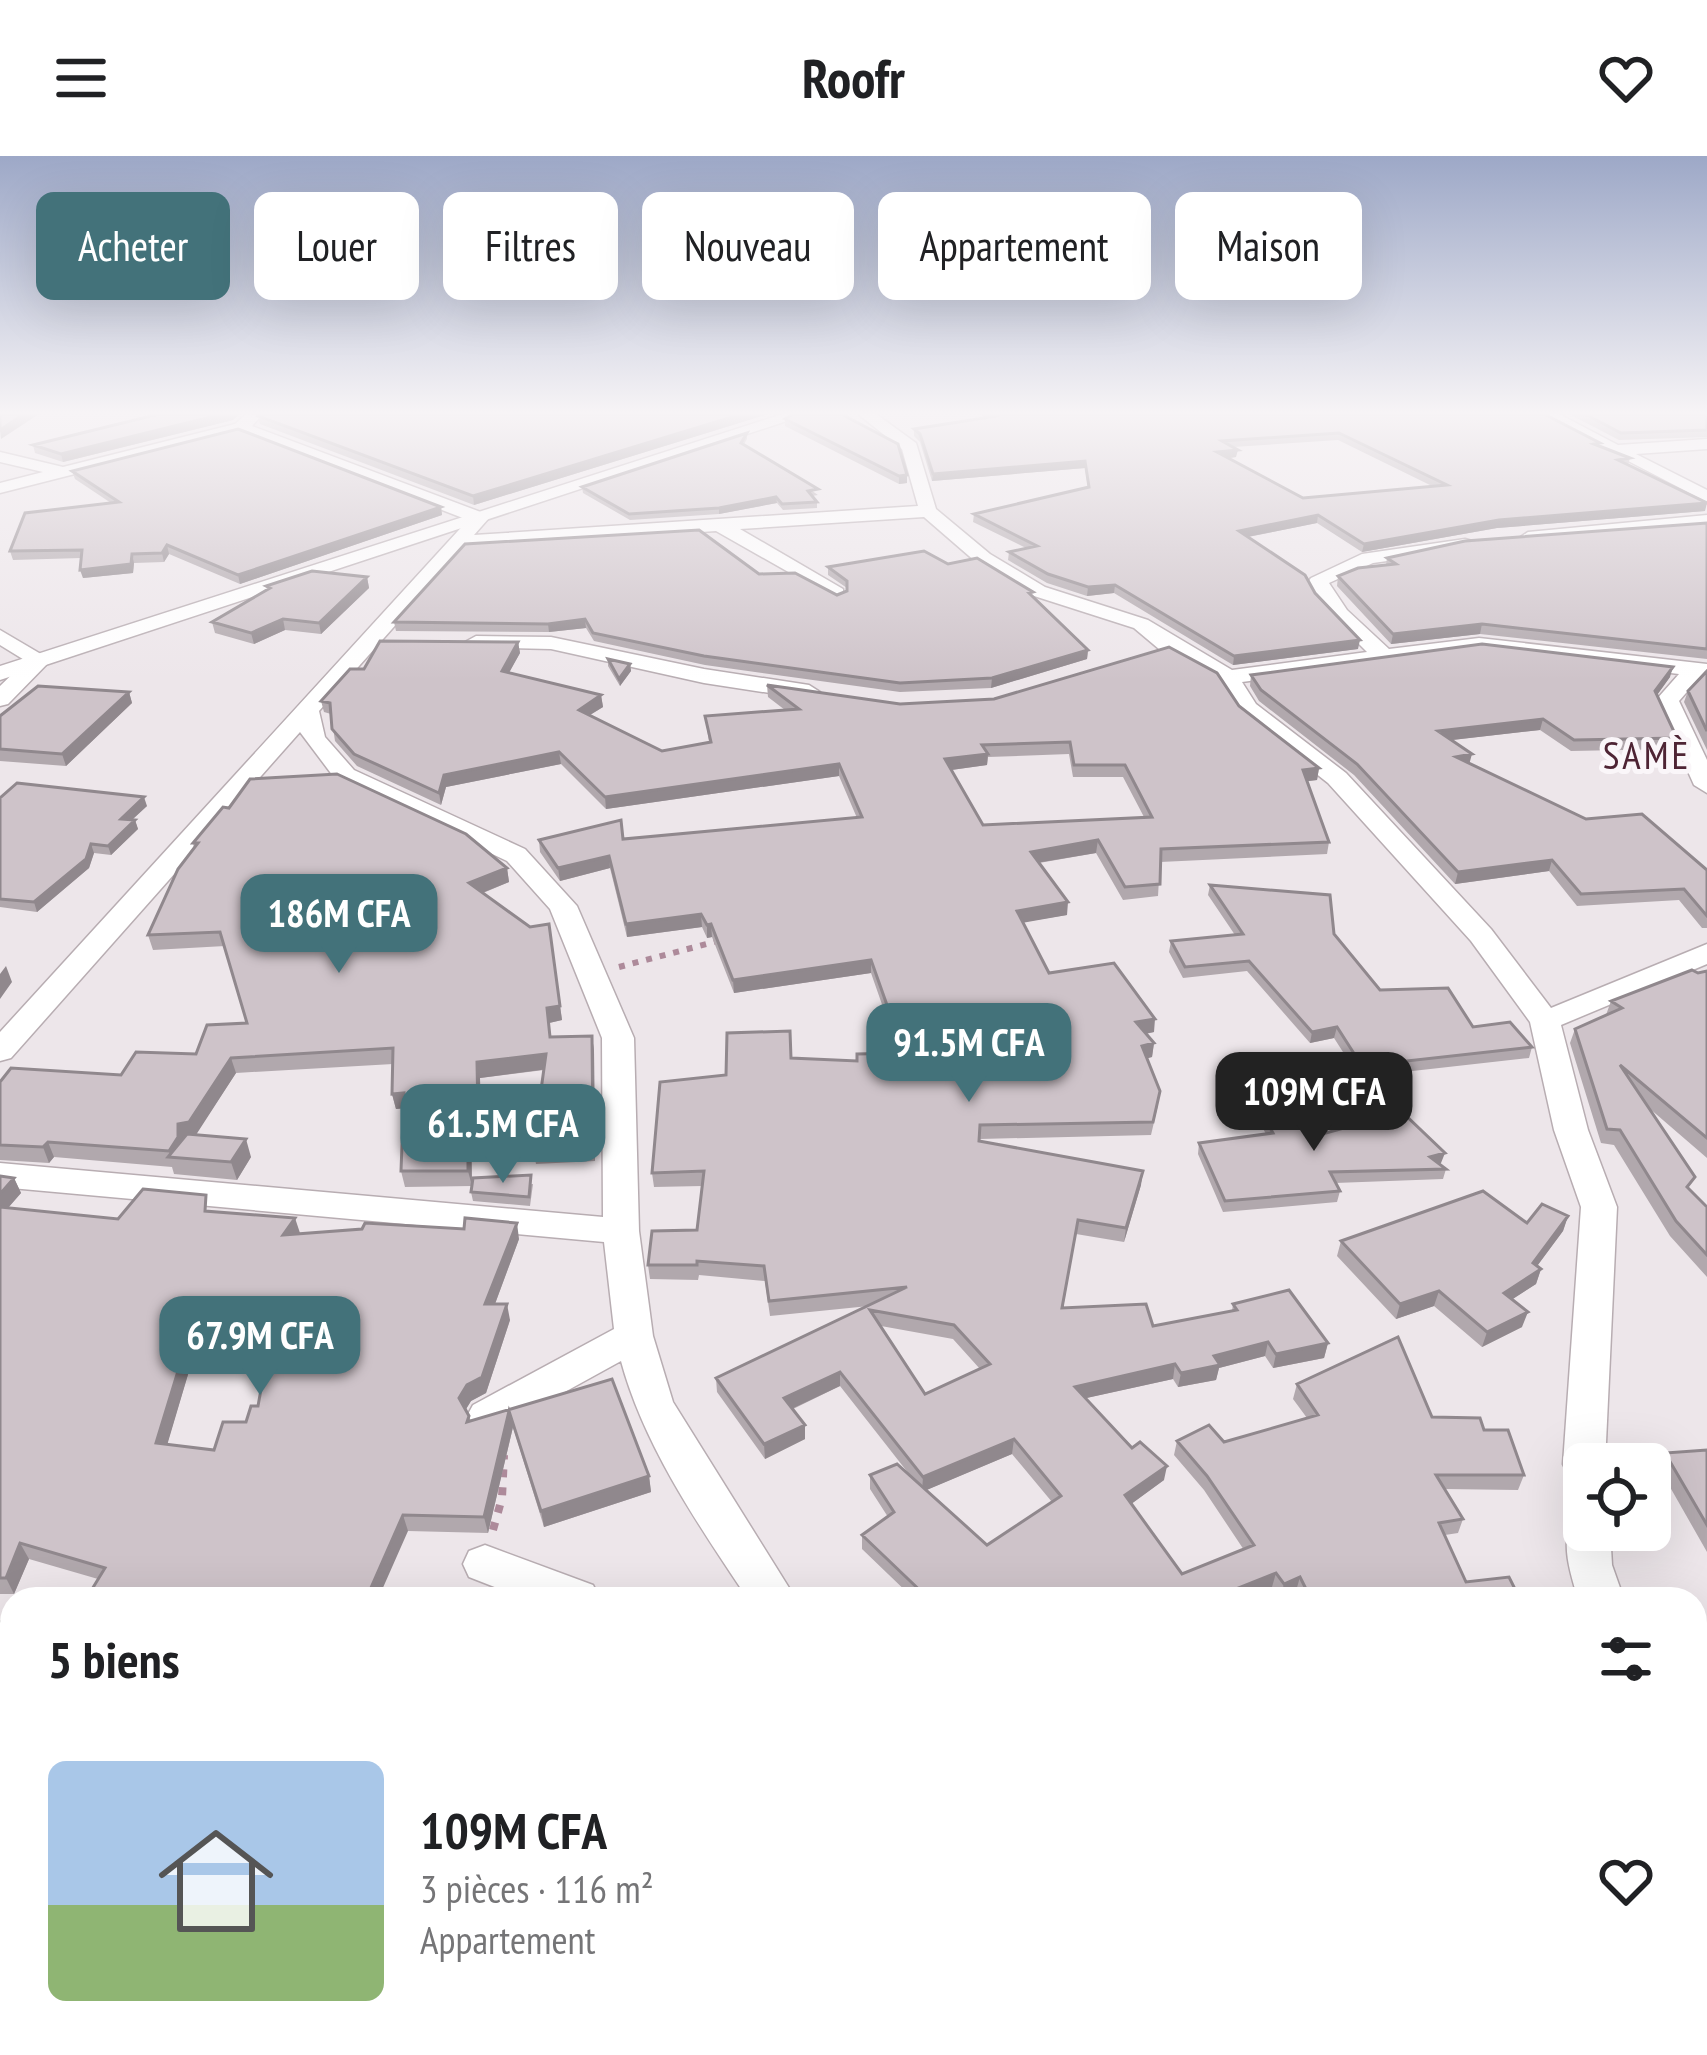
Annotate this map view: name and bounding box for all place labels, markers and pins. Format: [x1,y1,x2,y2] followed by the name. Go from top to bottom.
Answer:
[215,874,463,976] pin: 186M CFA
[832,1003,1106,1105] pin: 91.5M CFA
[1190,1052,1438,1154] pin: 109M CFA
[366,1084,640,1186] pin: 61.5M CFA
[123,1296,397,1398] pin: 67.9M CFA

